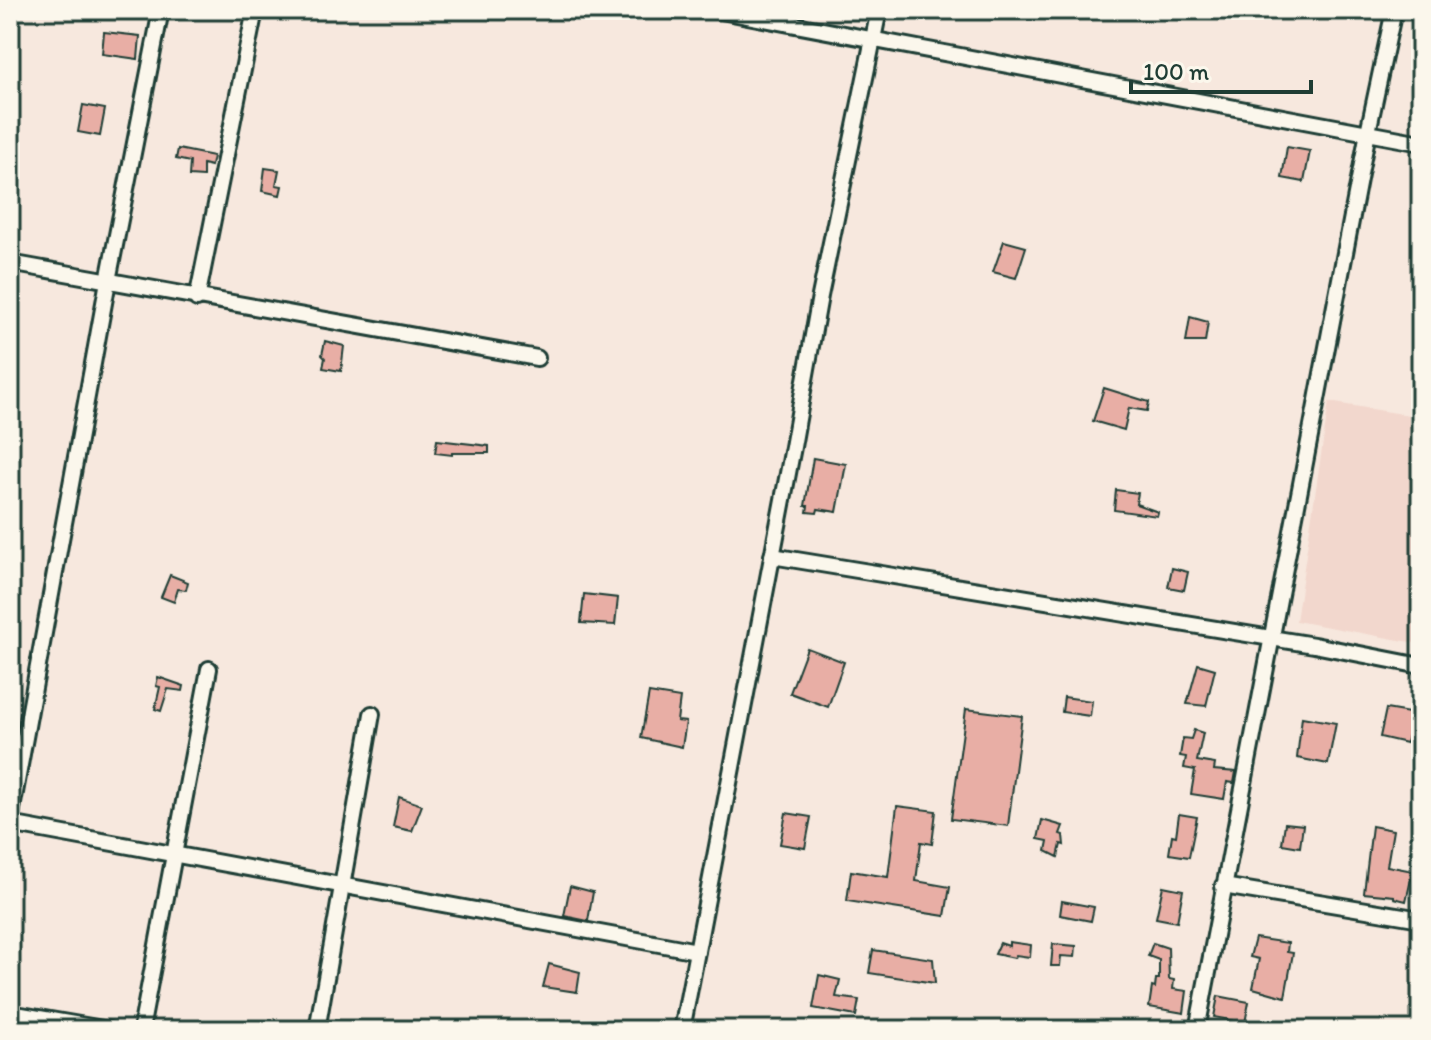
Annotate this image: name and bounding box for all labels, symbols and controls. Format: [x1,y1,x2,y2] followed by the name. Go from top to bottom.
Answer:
[1131,44,1311,94] scale bar
[1143,57,1209,86] text: 100 m

